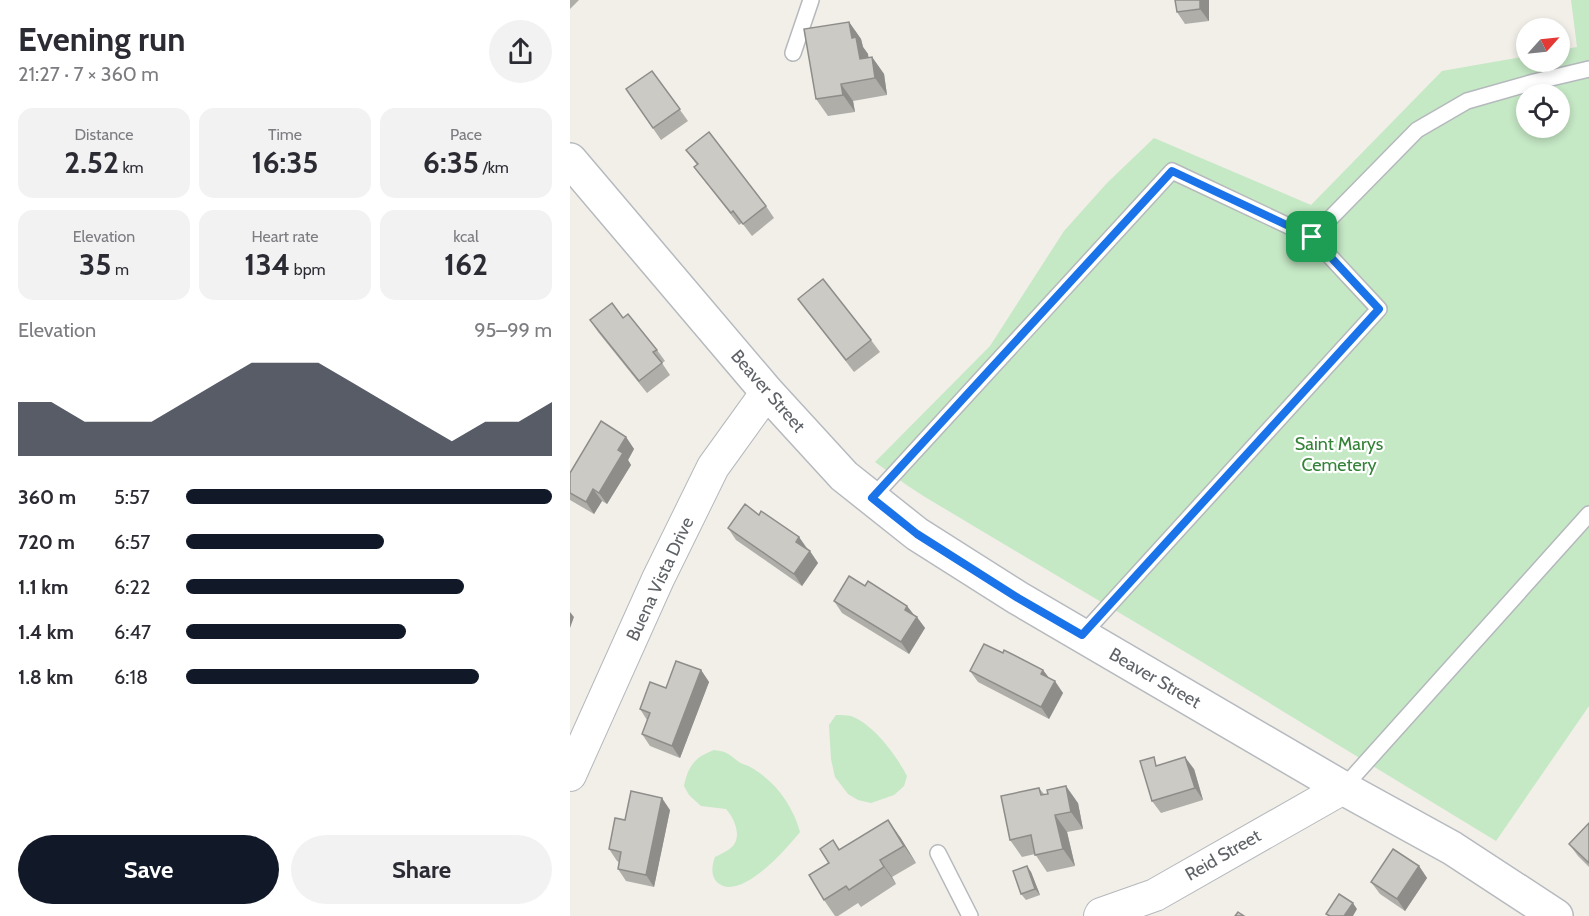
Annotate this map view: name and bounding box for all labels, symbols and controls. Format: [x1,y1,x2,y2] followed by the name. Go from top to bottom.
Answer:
[1516,18,1570,72] north arrow
[1516,18,1570,138] map controls
[18,19,185,59] text: Evening run
[489,20,552,83] button: share
[18,62,159,86] text: 21:27 · 7 × 360 m
[1516,84,1570,138] button: locate
[75,125,133,144] text: Distance
[268,125,302,144] text: Time
[450,125,482,144] text: Pace
[64,144,119,181] text: 2.52
[252,144,318,181] text: 16:35
[423,144,479,181] text: 6:35
[119,158,144,177] text: km
[479,158,509,177] text: /km
[1286,211,1337,262] pin
[1295,220,1328,253] icon: arrive
[73,227,135,246] text: Elevation
[252,227,318,246] text: Heart rate
[453,227,479,246] text: kcal
[79,246,111,283] text: 35
[244,246,290,283] text: 134
[444,246,488,283] text: 162
[111,260,129,279] text: m
[290,260,326,279] text: bpm
[18,318,96,342] text: Elevation
[474,318,552,342] text: 95–99 m
[726,345,810,437] street label: Beaver Street
[1295,433,1383,476] park label: Saint Marys Cemetery
[18,485,76,509] text: 360 m
[114,485,150,509] text: 5:57
[622,514,698,644] street label: Buena Vista Drive
[18,530,75,554] text: 720 m
[114,530,150,554] text: 6:57
[18,575,68,599] text: 1.1 km
[114,575,150,599] text: 6:22
[18,620,74,644] text: 1.4 km
[114,620,151,644] text: 6:47
[1105,643,1205,713] street label: Beaver Street
[18,665,73,689] text: 1.8 km
[114,665,148,689] text: 6:18
[1181,825,1265,885] street label: Reid Street
[18,835,279,904] button: Save
[291,835,552,904] button: Share

